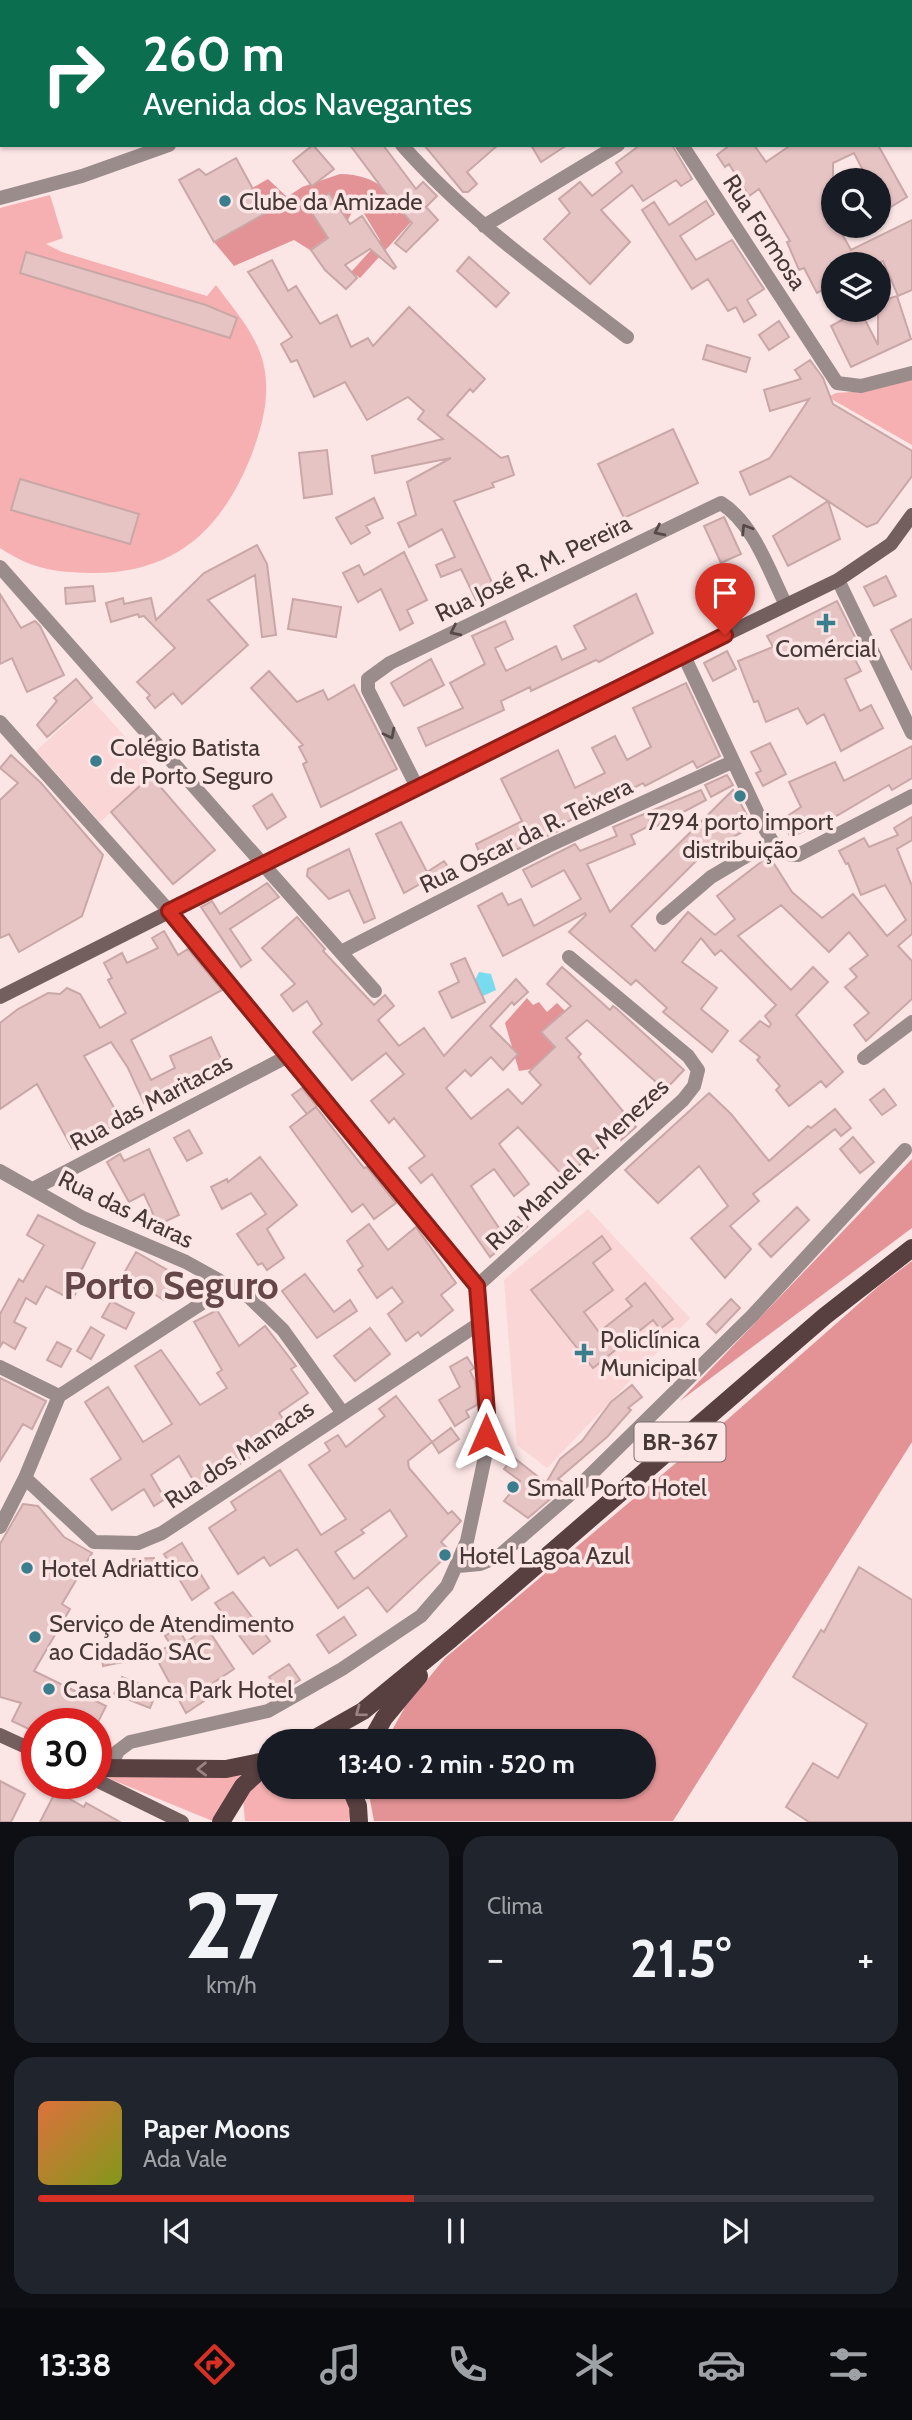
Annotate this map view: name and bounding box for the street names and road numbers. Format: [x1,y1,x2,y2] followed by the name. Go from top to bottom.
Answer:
[717,169,813,296] street label: Rua Formosa
[430,508,636,628] street label: Rua José R. M. Pereira
[415,771,637,899] street label: Rua Oscar da R. Teixera
[65,1047,237,1157] street label: Rua das Maritacas
[480,1072,674,1256] street label: Rua Manuel R. Menezes
[54,1164,198,1254] street label: Rua das Araras
[159,1393,319,1515] street label: Rua dos Manacas
[634,1422,726,1462] road number: BR-367

